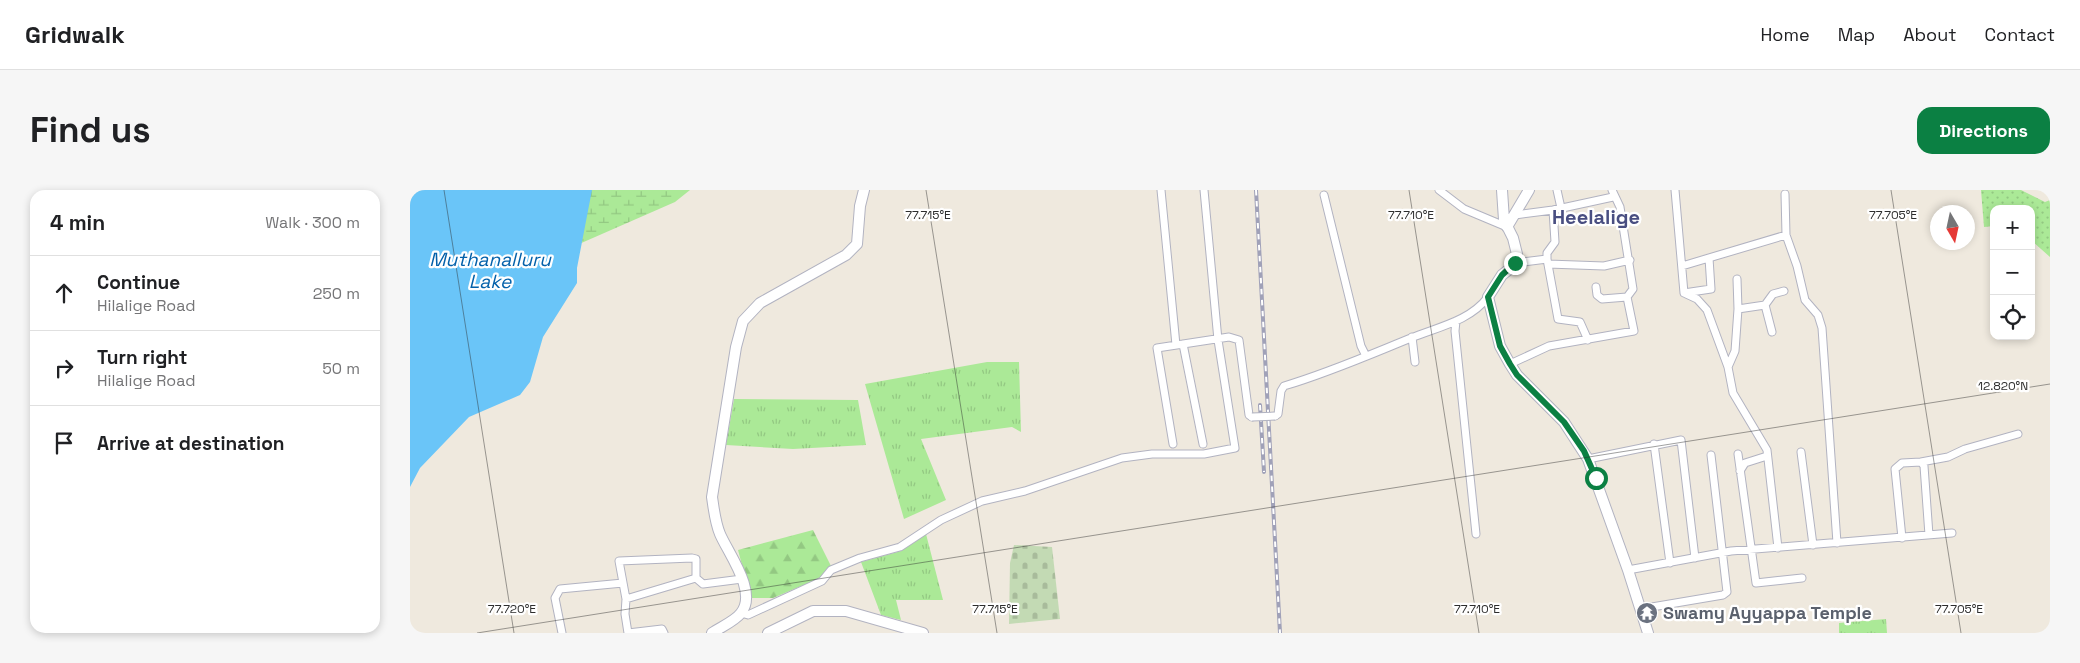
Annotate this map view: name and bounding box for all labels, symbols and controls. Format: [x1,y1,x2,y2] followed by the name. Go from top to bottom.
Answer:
[25,19,125,50] text: Gridwalk
[1761,23,1810,46] text: Home
[1838,23,1875,46] text: Map
[1903,23,1957,46] text: About
[1985,23,2055,46] text: Contact
[1917,107,2050,154] button: Directions
[30,108,151,152] text: Find us
[1552,204,1640,230] district label: Heelalige
[1930,205,1975,250] north arrow
[1990,205,2035,340] map controls
[1990,205,2035,250] button: +
[905,207,951,223] text: 77.715°E
[1388,207,1434,223] text: 77.710°E
[1869,207,1917,223] text: 77.705°E
[50,209,105,236] text: 4 min
[265,212,360,233] text: Walk · 300 m
[429,247,552,294] water label: Muthanalluru Lake
[1990,250,2035,295] button: −
[1504,252,1527,275] route end
[97,270,180,295] text: Continue
[50,279,78,307] icon: ahead
[313,283,360,304] text: 250 m
[97,295,196,316] text: Hilalige Road
[1990,295,2035,340] button: locate
[97,345,187,370] text: Turn right
[50,354,78,382] icon: right
[322,358,360,379] text: 50 m
[97,370,196,391] text: Hilalige Road
[1978,378,2028,394] text: 12.820°N
[50,429,78,457] icon: arrive
[97,431,285,456] text: Arrive at destination
[1585,467,1608,490] route start
[488,601,536,617] text: 77.720°E
[972,601,1018,617] text: 77.715°E
[1454,601,1500,617] text: 77.710°E
[1635,601,1659,625] temple icon: Swamy Ayyappa Temple
[1663,601,1872,624] place label: Swamy Ayyappa Temple
[1935,601,1983,617] text: 77.705°E

